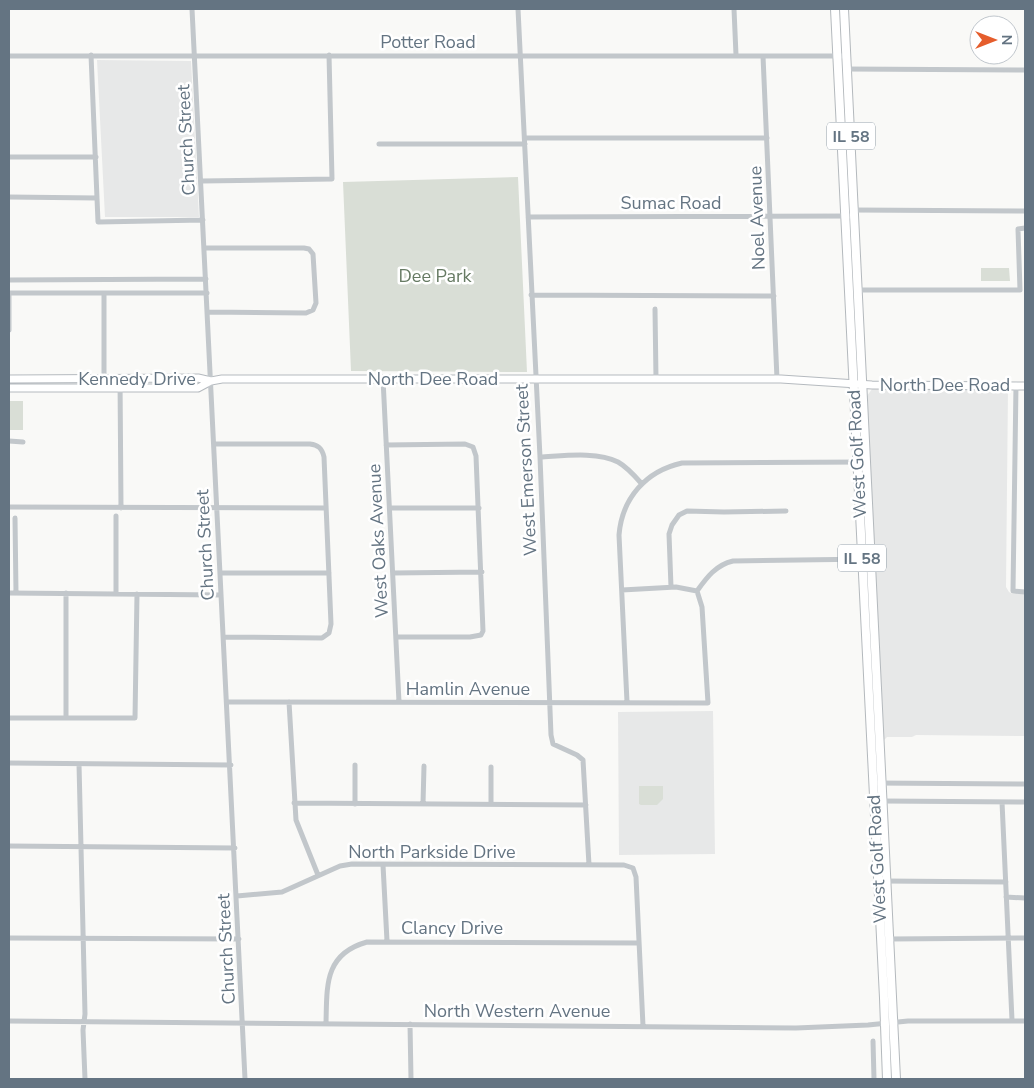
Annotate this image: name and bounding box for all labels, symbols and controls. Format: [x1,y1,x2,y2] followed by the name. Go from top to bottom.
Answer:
[969,15,1019,65] north arrow
[380,30,476,54] street label: Potter Road
[997,35,1016,45] text: N
[171,83,201,196] street label: Church Street
[827,122,875,150] road number: IL 58
[743,166,771,270] street label: Noel Avenue
[621,191,721,215] street label: Sumac Road
[398,264,473,288] park label: Dee Park
[78,367,196,391] street label: Kennedy Drive
[368,367,498,391] street label: North Dee Road
[880,373,1010,397] street label: North Dee Road
[509,383,542,557] street label: West Emerson Street
[842,389,872,519] street label: West Golf Road
[362,463,394,619] street label: West Oaks Avenue
[190,488,220,601] street label: Church Street
[838,544,886,572] road number: IL 58
[406,677,530,701] street label: Hamlin Avenue
[862,794,892,924] street label: West Golf Road
[348,840,516,864] street label: North Parkside Drive
[211,892,241,1005] street label: Church Street
[401,916,503,940] street label: Clancy Drive
[424,999,610,1023] street label: North Western Avenue

